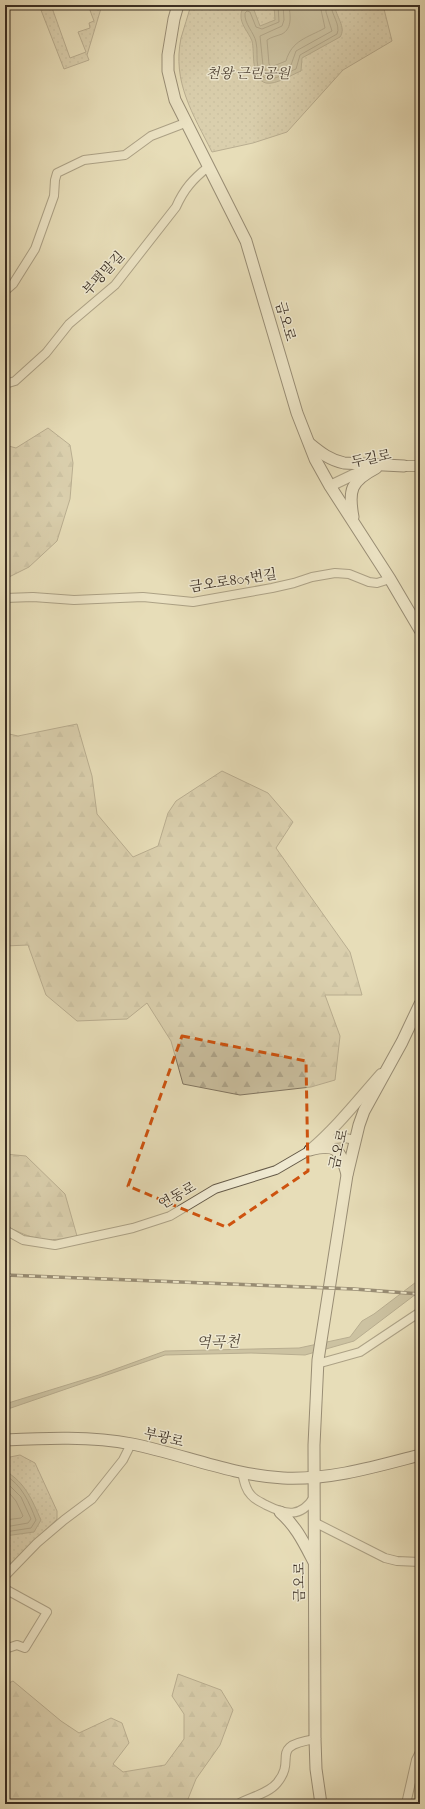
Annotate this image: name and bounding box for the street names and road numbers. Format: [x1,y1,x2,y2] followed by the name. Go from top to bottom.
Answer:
[79,248,128,299] street label: 부평말길
[272,299,299,343] street label: 금오로
[349,446,393,471] street label: 두길로
[188,565,278,596] street label: 금오로805번길
[326,1127,351,1171] street label: 금오로
[155,1178,200,1213] street label: 연동로
[142,1424,186,1451] street label: 부광로
[291,1561,308,1602] street label: 금오로

